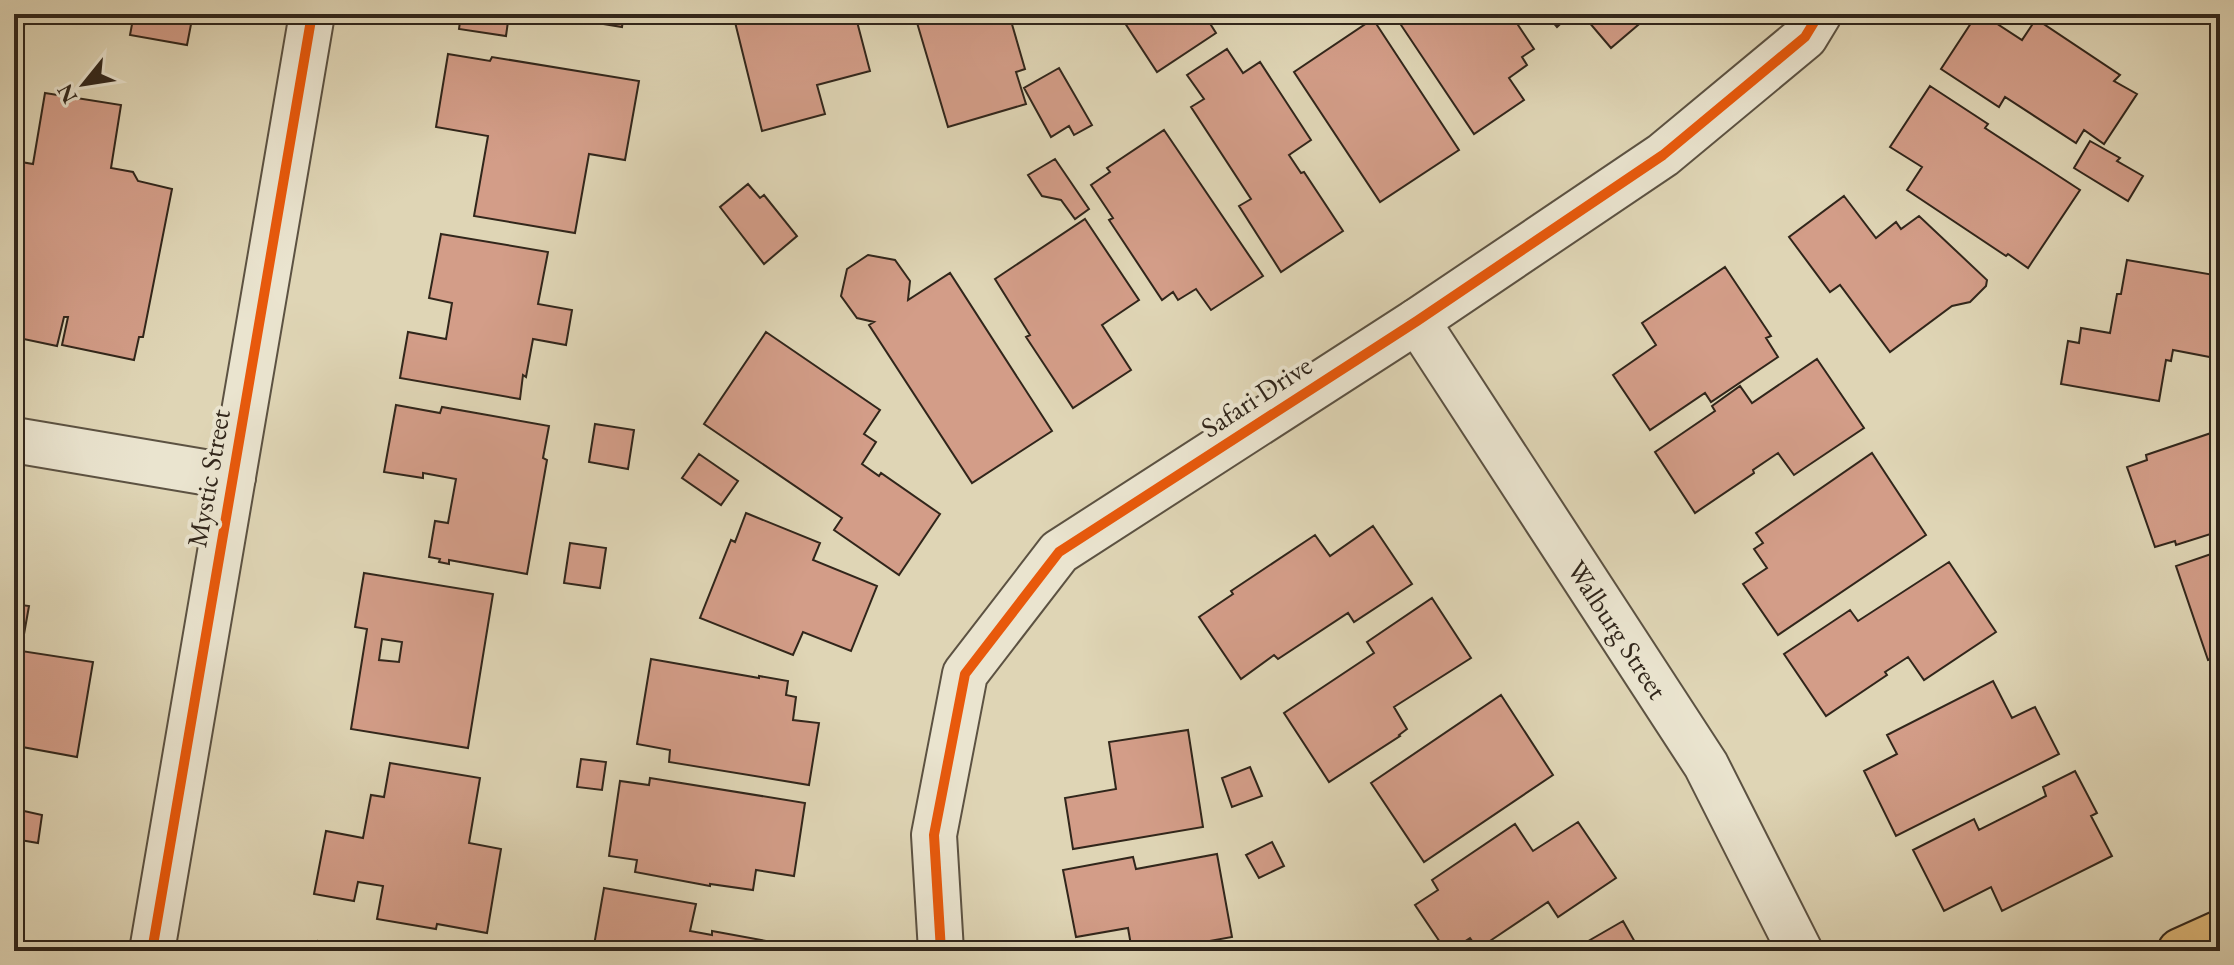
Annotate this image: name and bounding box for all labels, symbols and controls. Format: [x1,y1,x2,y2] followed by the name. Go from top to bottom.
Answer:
[44,44,124,124] north arrow
[50,79,84,109] text: N
[1194,347,1318,445] street label: Safari Drive
[178,406,238,550] street label: Mystic Street
[1559,553,1676,706] street label: Walburg Street

